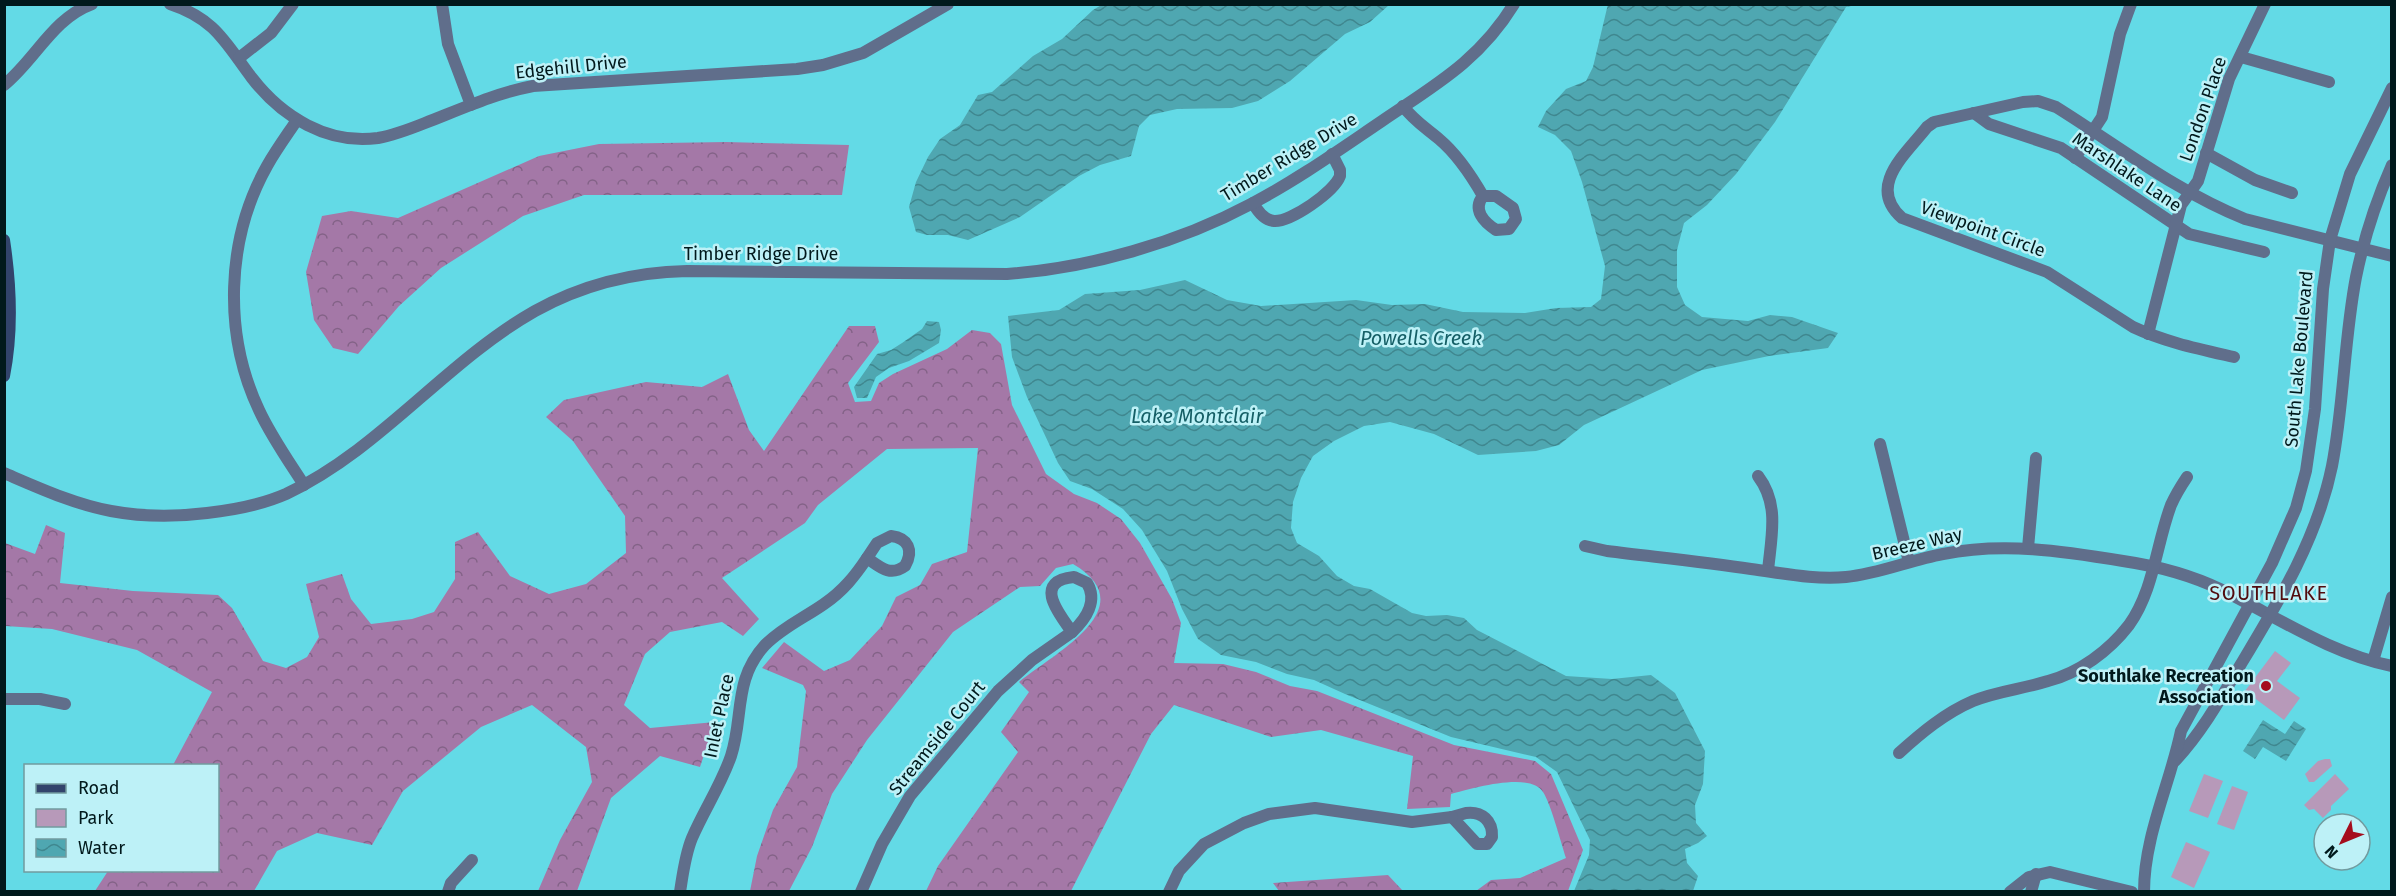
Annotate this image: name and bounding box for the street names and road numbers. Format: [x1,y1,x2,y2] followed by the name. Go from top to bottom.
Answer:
[514,50,628,84] street label: Edgehill Drive
[2175,54,2231,164] street label: London Place
[1217,108,1361,206] street label: Timber Ridge Drive
[2068,127,2186,217] street label: Marshlake Lane
[1918,196,2048,262] street label: Viewpoint Circle
[684,243,838,265] street label: Timber Ridge Drive
[2280,270,2318,448] street label: South Lake Boulevard
[1870,523,1964,565] street label: Breeze Way
[699,672,739,760] street label: Inlet Place
[884,676,990,800] street label: Streamside Court

